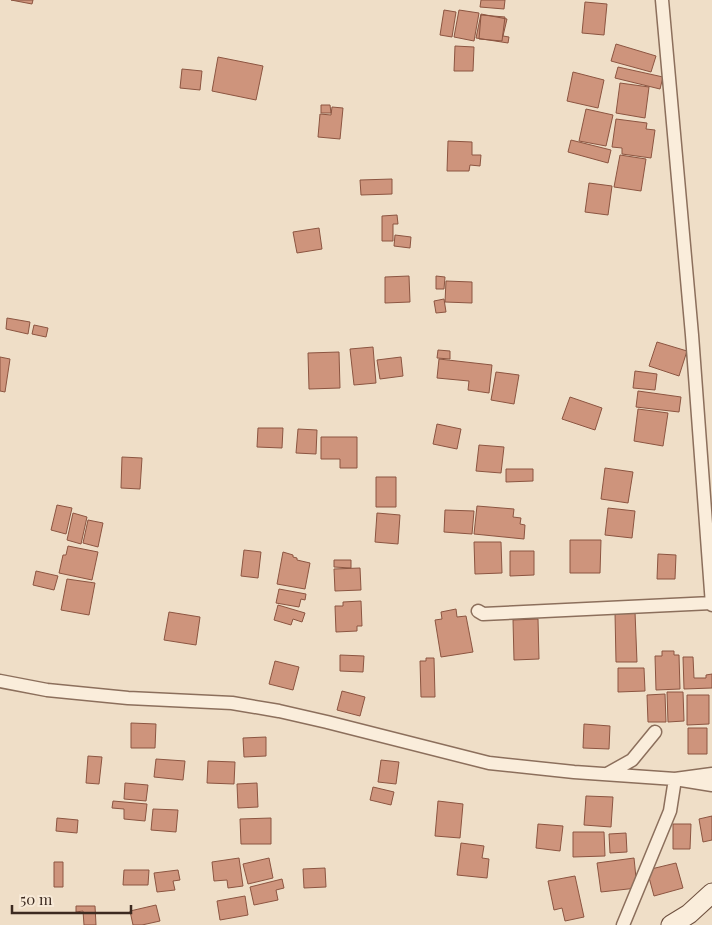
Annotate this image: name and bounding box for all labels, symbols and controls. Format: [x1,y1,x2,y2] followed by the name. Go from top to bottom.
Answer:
[12,882,131,914] scale bar
[20,889,53,909] text: 50 m

